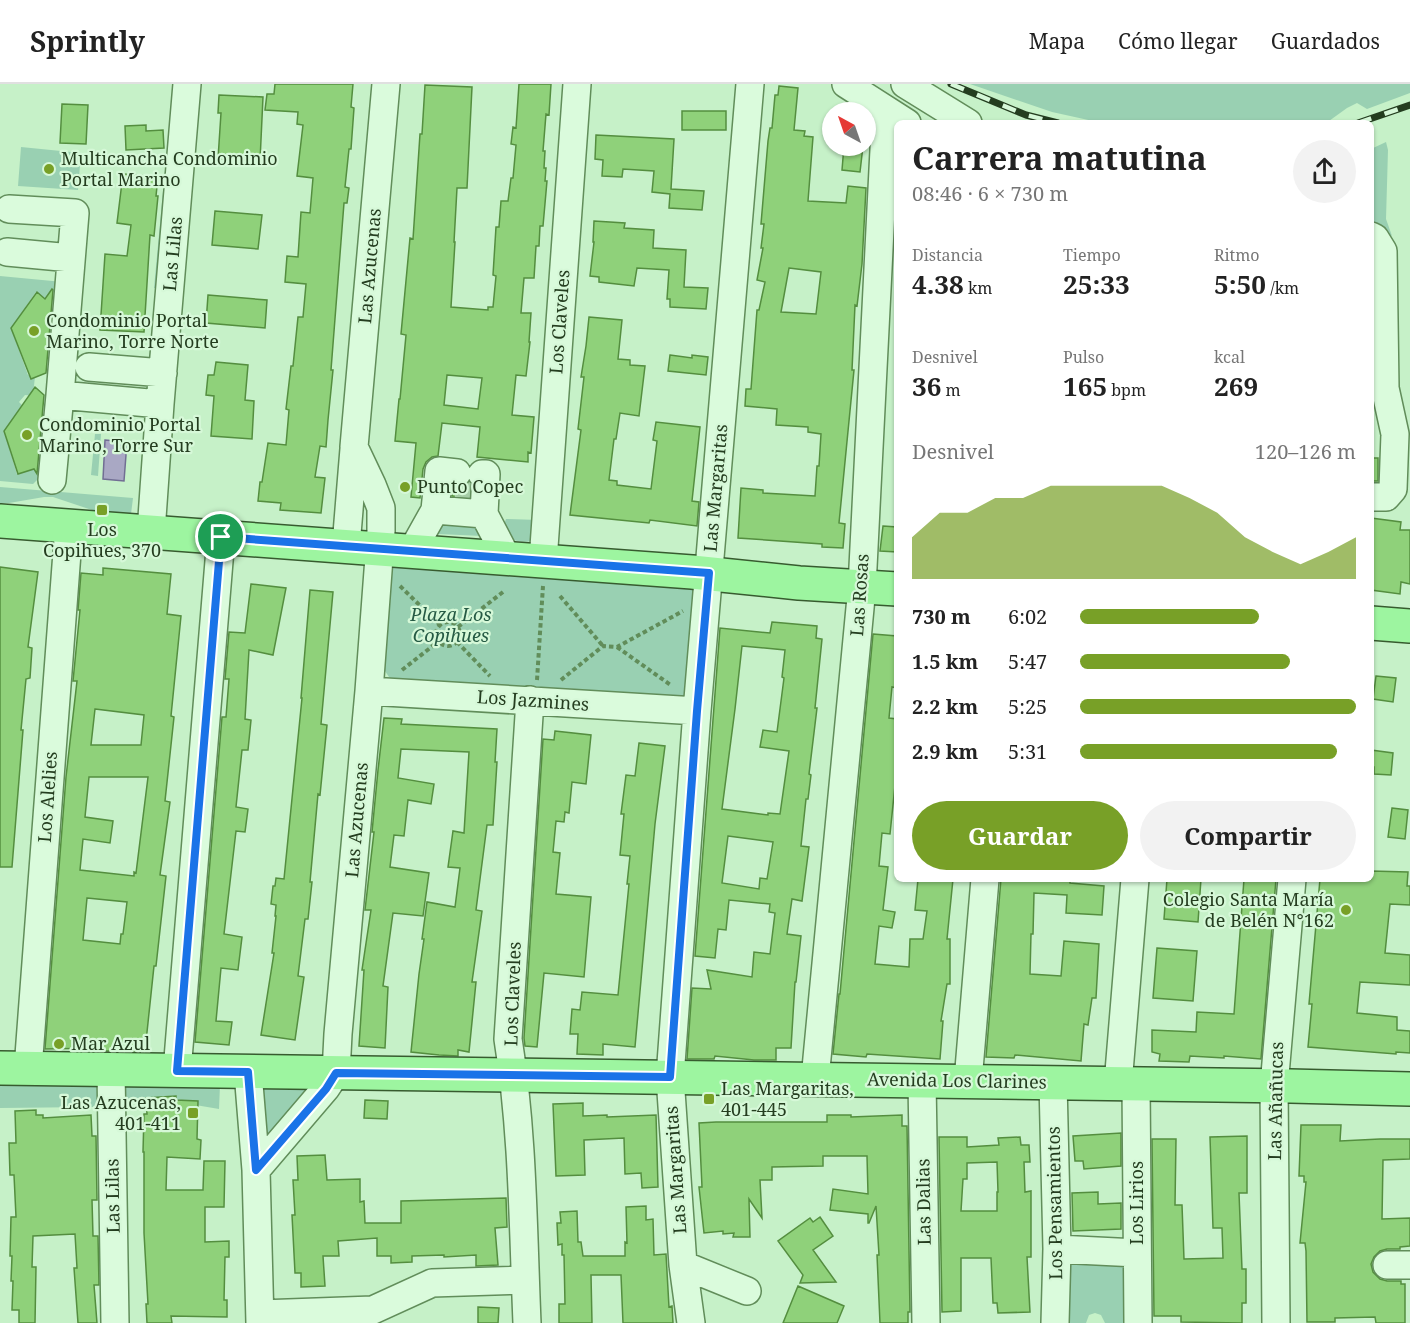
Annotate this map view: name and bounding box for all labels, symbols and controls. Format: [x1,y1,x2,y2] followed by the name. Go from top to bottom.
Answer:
[30,22,145,60] text: Sprintly
[1029,27,1085,55] text: Mapa
[1118,27,1238,55] text: Cómo llegar
[1271,27,1380,55] text: Guardados
[822,102,876,156] north arrow
[822,102,876,156] map controls
[912,135,1207,180] text: Carrera matutina
[1293,140,1356,203] button: share
[61,146,278,191] place label: Multicancha Condominio Portal Marino
[42,162,56,176] marker: Multicancha Condominio Portal Marino
[912,180,1068,207] text: 08:46 · 6 × 730 m
[352,207,386,325] street label: Las Azucenas
[157,216,187,292] street label: Las Lilas
[912,244,983,266] text: Distancia
[1063,244,1121,266] text: Tiempo
[1214,244,1260,266] text: Ritmo
[912,266,964,302] text: 4.38
[1063,266,1130,302] text: 25:33
[1214,266,1266,302] text: 5:50
[543,269,575,375] street label: Los Claveles
[964,277,992,299] text: km
[1266,277,1299,299] text: /km
[46,308,219,353] place label: Condominio Portal Marino, Torre Norte
[27,324,41,338] marker: Condominio Portal Marino, Torre Norte
[912,346,978,368] text: Desnivel
[1063,346,1104,368] text: Pulso
[1214,346,1245,368] text: kcal
[912,368,941,404] text: 36
[1063,368,1107,404] text: 165
[1214,368,1258,404] text: 269
[941,379,961,401] text: m
[1107,379,1146,401] text: bpm
[39,412,201,457] place label: Condominio Portal Marino, Torre Sur
[697,423,733,553] street label: Las Margaritas
[20,428,34,442] marker: Condominio Portal Marino, Torre Sur
[912,438,994,465] text: Desnivel
[1255,438,1356,465] text: 120–126 m
[417,474,523,498] place label: Punto Copec
[398,480,412,494] marker: Punto Copec
[95,503,109,517] marker: Los Copihues, 370
[195,511,246,562] pin
[43,517,161,562] place label: Los Copihues, 370
[204,520,237,553] icon: arrive
[844,553,874,637] street label: Las Rosas
[409,602,492,647] park label: Plaza Los Copihues
[912,603,971,630] text: 730 m
[1008,603,1047,630] text: 6:02
[912,648,978,675] text: 1.5 km
[1008,648,1047,675] text: 5:47
[476,684,590,716] street label: Los Jazmines
[912,693,978,720] text: 2.2 km
[1008,693,1047,720] text: 5:25
[912,738,978,765] text: 2.9 km
[1008,738,1047,765] text: 5:31
[32,751,62,843] street label: Los Alelies
[339,761,373,879] street label: Las Azucenas
[912,801,1128,870] button: Guardar
[1140,801,1356,870] button: Compartir
[1163,887,1334,932] place label: Colegio Santa María de Belén N°162
[1339,903,1353,917] marker: Colegio Santa María de Belén N°162
[498,941,526,1047] street label: Los Claveles
[71,1031,150,1055] place label: Mar Azul
[52,1037,66,1051] marker: Mar Azul
[1262,1041,1288,1161] street label: Las Añañucas
[867,1066,1047,1094] street label: Avenida Los Clarines
[721,1076,854,1121] place label: Las Margaritas, 401-445
[61,1090,181,1135] place label: Las Azucenas, 401-411
[702,1092,716,1106] marker: Las Margaritas, 401-445
[659,1105,691,1235] street label: Las Margaritas
[186,1106,200,1120] marker: Las Azucenas, 401-411
[1041,1126,1067,1280] street label: Los Pensamientos
[99,1158,125,1234] street label: Las Lilas
[910,1158,936,1246] street label: Las Dalias
[1124,1161,1148,1245] street label: Los Lirios

